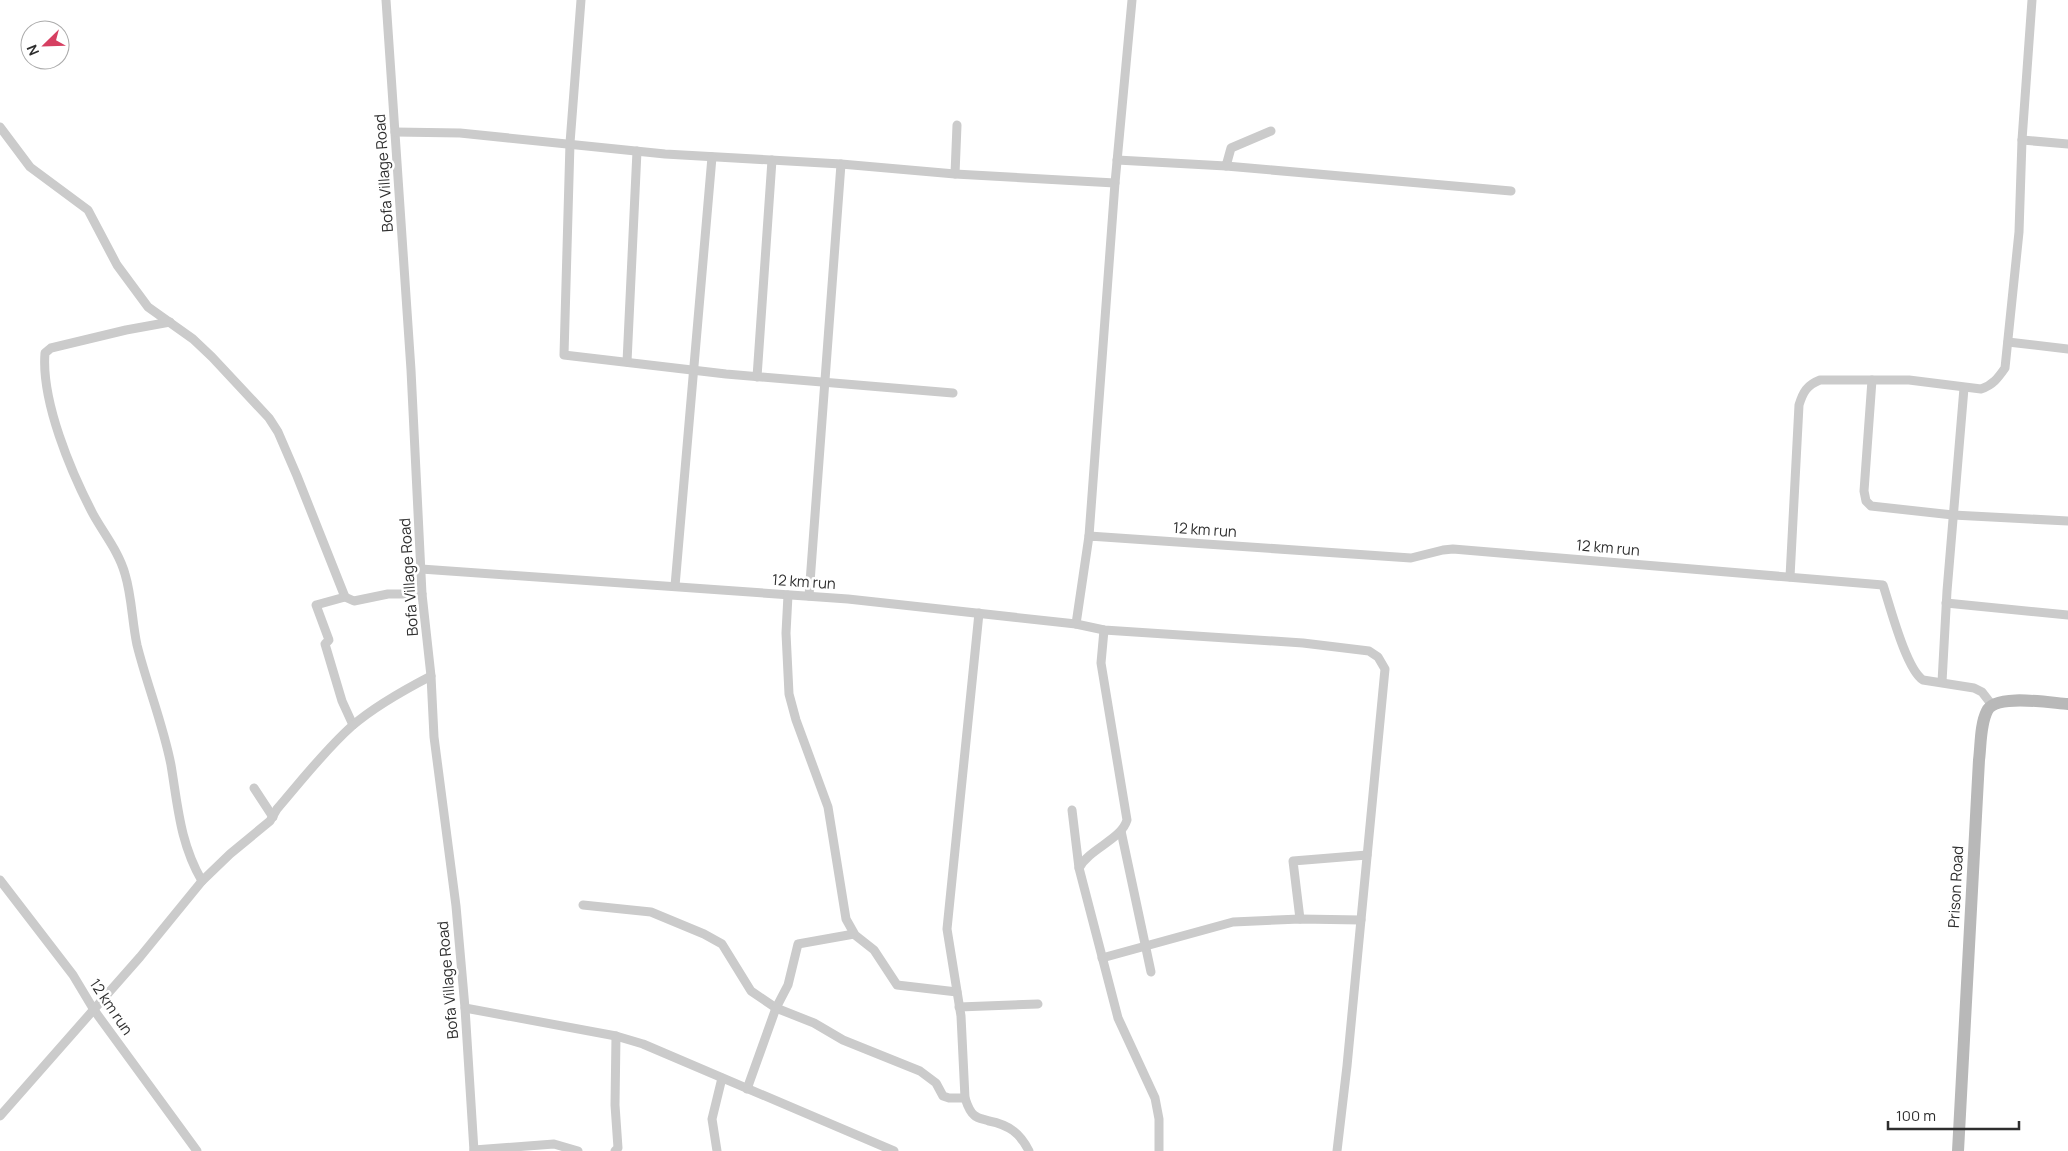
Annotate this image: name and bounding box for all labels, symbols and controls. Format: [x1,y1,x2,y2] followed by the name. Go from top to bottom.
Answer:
[20,20,70,70] north arrow
[22,42,43,59] text: N
[369,113,398,233] street label: Bofa Village Road
[394,517,423,637] street label: Bofa Village Road
[1172,517,1238,542] street label: 12 km run
[1575,534,1641,561] street label: 12 km run
[771,569,837,594] street label: 12 km run
[1943,845,1968,929] street label: Prison Road
[432,920,463,1040] street label: Bofa Village Road
[85,974,138,1039] street label: 12 km run
[1888,1098,2019,1130] scale bar
[1896,1105,1936,1126] text: 100 m

